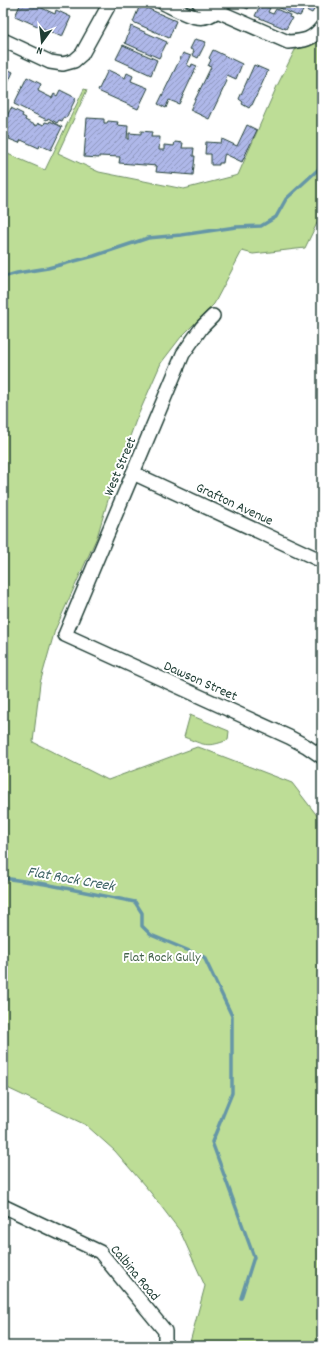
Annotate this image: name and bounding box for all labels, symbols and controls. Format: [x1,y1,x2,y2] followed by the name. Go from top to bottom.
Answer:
[22,22,62,62] north arrow
[35,41,45,58] text: N
[99,434,142,499] street label: West Street
[192,478,276,531] street label: Grafton Avenue
[160,657,240,707] street label: Dawson Street
[25,861,118,899] water label: Flat Rock Creek
[123,948,201,968] park label: Flat Rock Gully
[105,1241,164,1306] street label: Calbina Road

